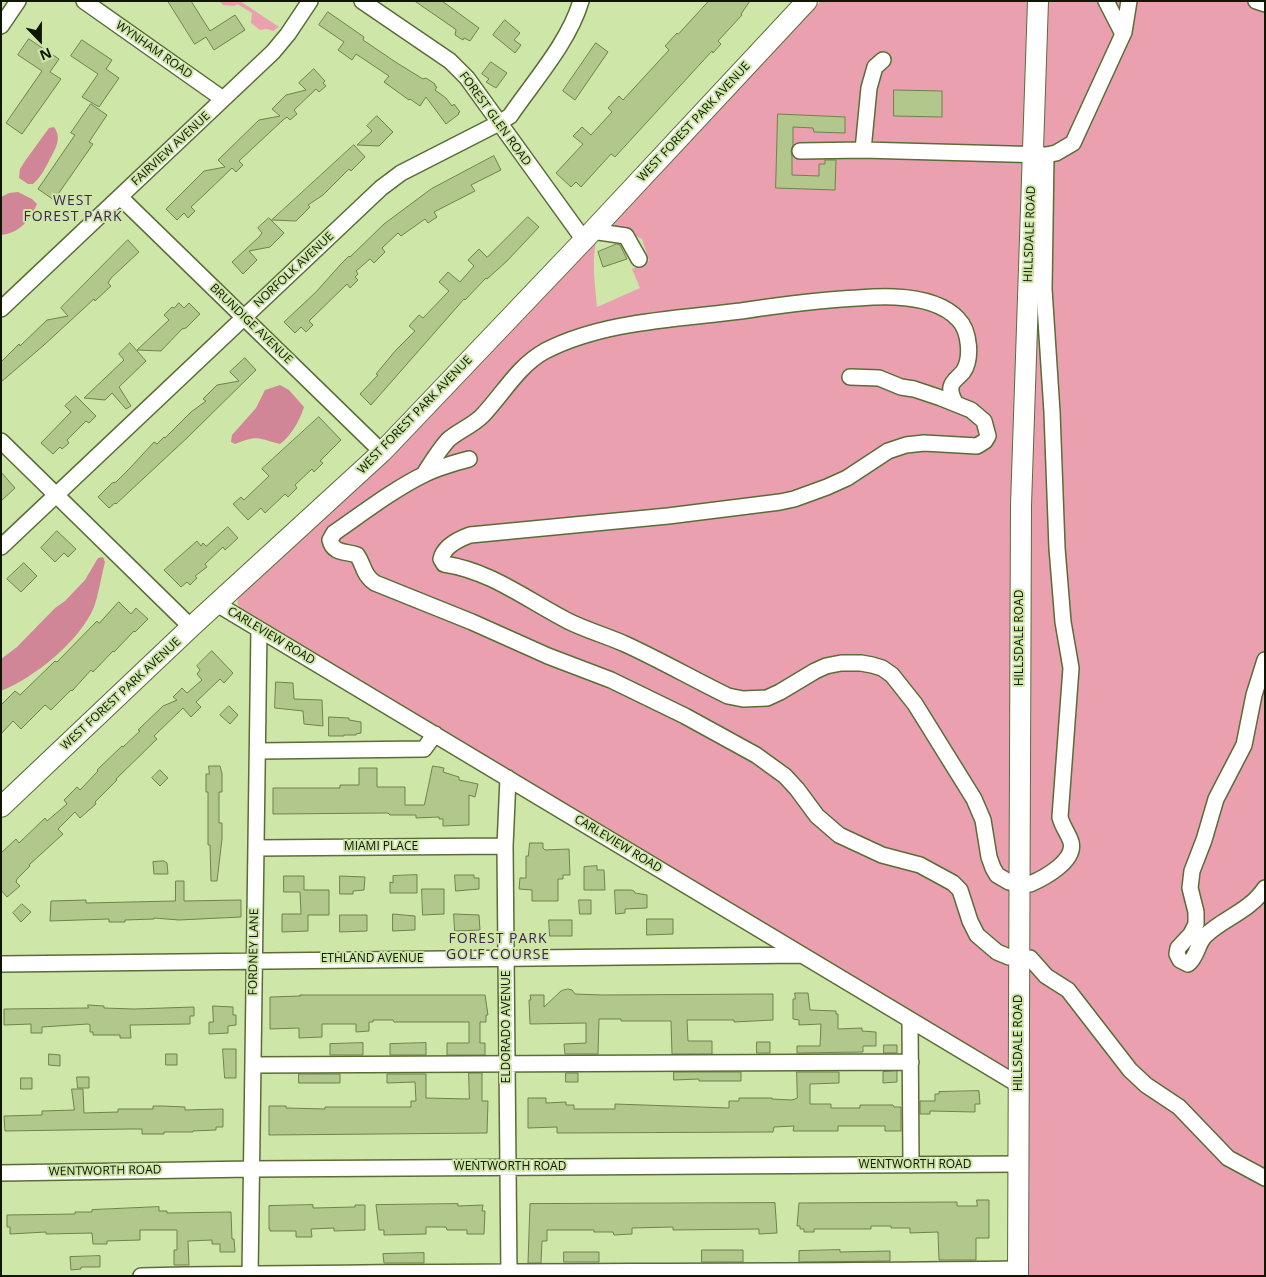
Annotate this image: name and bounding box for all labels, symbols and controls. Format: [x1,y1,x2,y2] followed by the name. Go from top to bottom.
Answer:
[15,15,65,65] north arrow
[113,18,195,82] street label: WYNHAM ROAD
[37,43,55,65] text: N
[635,59,753,185] street label: WEST FOREST PARK AVENUE
[456,69,534,169] street label: FOREST GLEN ROAD
[129,109,213,189] street label: FAIRVIEW AVENUE
[1021,185,1039,283] street label: HILLSDALE ROAD
[22,193,124,226] district label: WEST FOREST PARK
[251,229,337,311] street label: NORFOLK AVENUE
[207,281,295,367] street label: BRUNDIGE AVENUE
[355,353,475,477] street label: WEST FOREST PARK AVENUE
[1013,590,1027,686] street label: HILLSDALE ROAD
[224,604,318,668] street label: CARLEVIEW ROAD
[58,635,184,753] street label: WEST FOREST PARK AVENUE
[571,812,665,876] street label: CARLEVIEW ROAD
[344,840,418,854] street label: MIAMI PLACE
[246,909,262,995] street label: FORDNEY LANE
[445,931,551,964] district label: FOREST PARK GOLF COURSE
[321,952,423,966] street label: ETHLAND AVENUE
[500,971,514,1083] street label: ELDORADO AVENUE
[1012,995,1026,1091] street label: HILLSDALE ROAD
[859,1158,971,1172] street label: WENTWORTH ROAD
[454,1160,566,1174] street label: WENTWORTH ROAD
[48,1163,162,1179] street label: WENTWORTH ROAD

